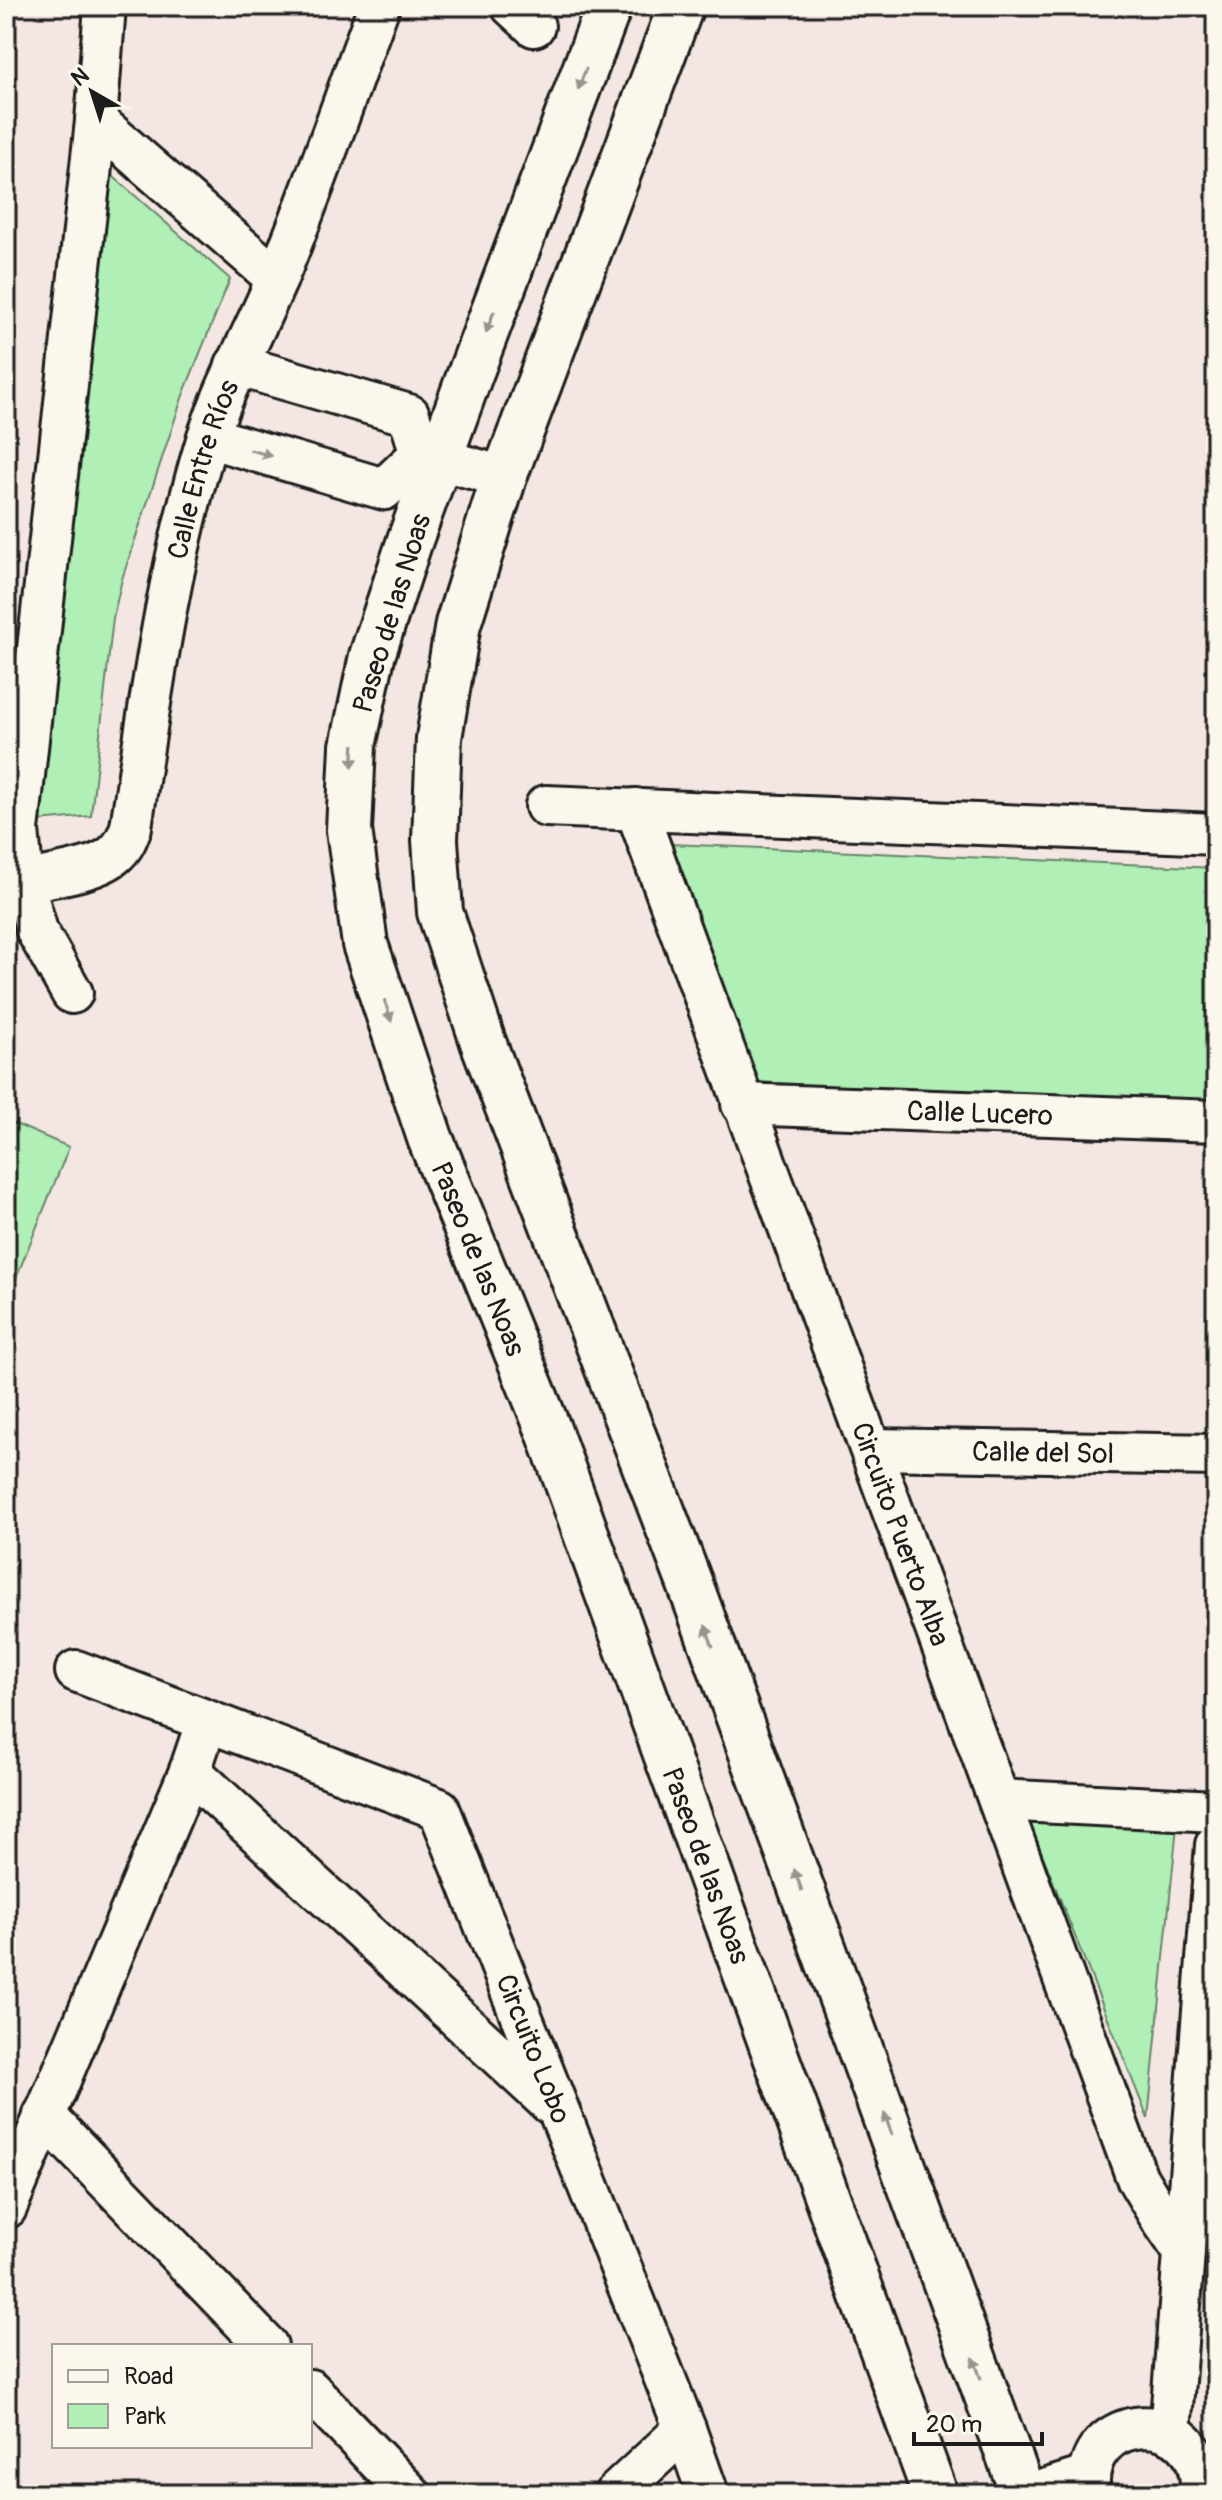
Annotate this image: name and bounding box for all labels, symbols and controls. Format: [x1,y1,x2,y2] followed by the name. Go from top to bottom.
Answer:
[52,52,132,132] north arrow
[65,62,95,93] text: N
[575,67,588,91] one-way arrow
[483,310,496,334] one-way arrow
[161,374,248,563] street label: Calle Entre Ríos
[249,447,273,460] one-way arrow
[346,509,439,717] street label: Paseo de las Noas
[346,744,359,769] one-way arrow
[382,1000,394,1024] one-way arrow
[906,1094,1053,1134] street label: Calle Lucero
[423,1157,533,1362] street label: Paseo de las Noas
[843,1418,957,1651] street label: Circuito Puerto Alba
[972,1435,1114,1472] street label: Calle del Sol
[702,1624,715,1648] one-way arrow
[653,1763,757,1969] street label: Paseo de las Noas
[791,1868,804,1892] one-way arrow
[487,1969,578,2129] street label: Circuito Lobo
[881,2112,893,2136] one-way arrow
[52,2344,312,2448] legend
[970,2356,983,2380] one-way arrow
[124,2362,174,2391] text: Road
[914,2396,1042,2446] scale bar
[124,2402,166,2431] text: Park
[926,2410,982,2439] text: 20 m

